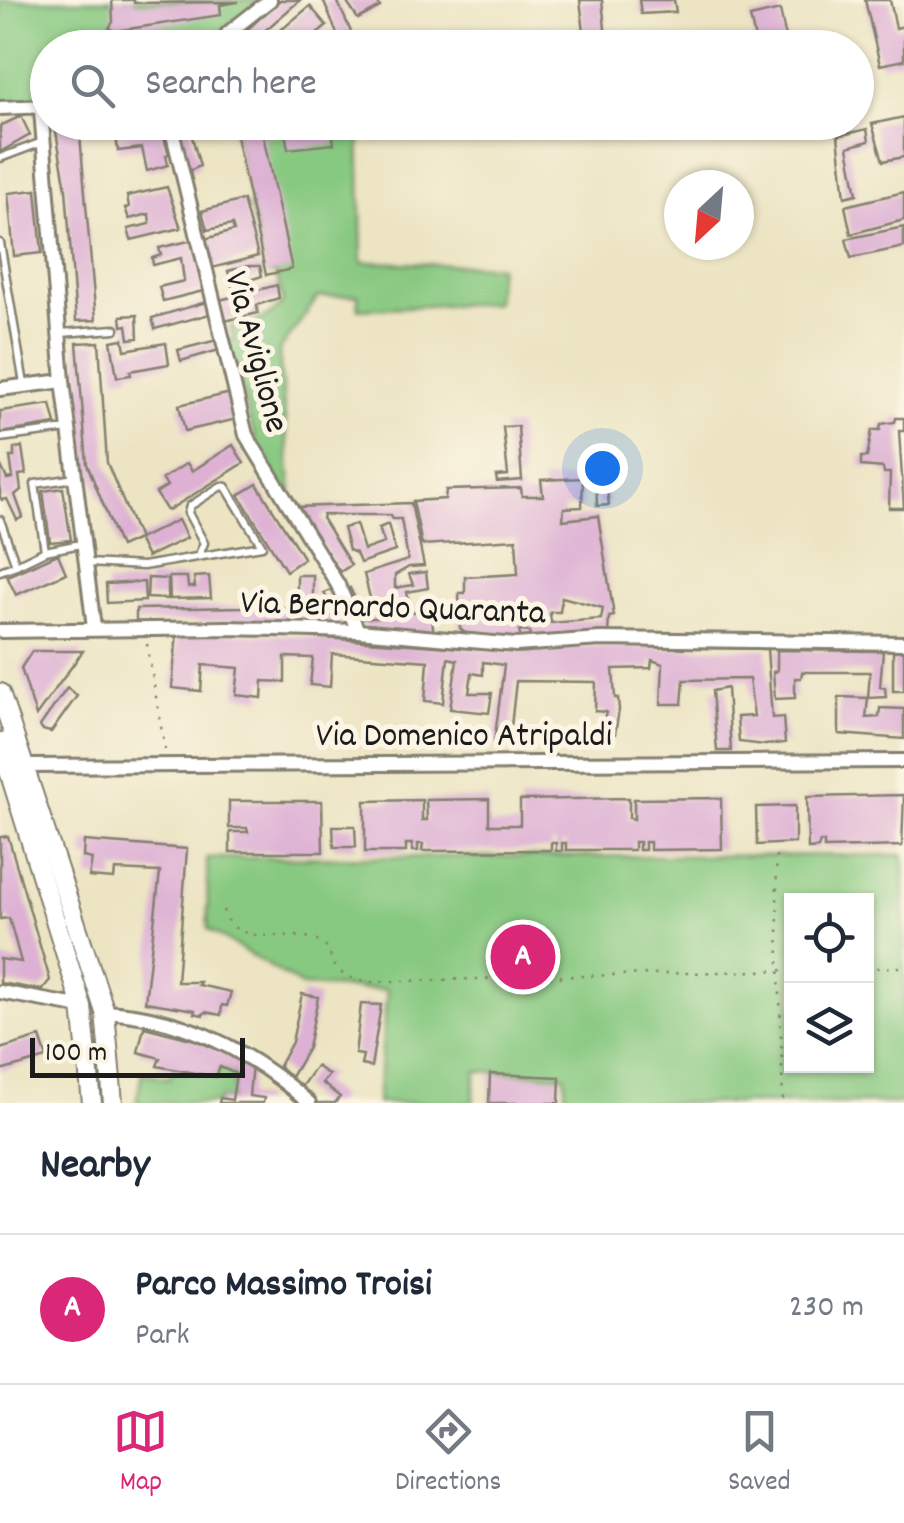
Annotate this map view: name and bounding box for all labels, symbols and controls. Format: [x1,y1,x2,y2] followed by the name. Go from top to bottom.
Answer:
[30,30,874,140] search box
[65,58,120,113] icon: search
[145,58,317,113] text: Search here
[664,170,754,260] north arrow
[209,266,300,438] street label: Via Aviglione
[577,443,628,494] your location
[240,580,547,640] street label: Via Bernardo Quaranta
[316,713,612,763] street label: Via Domenico Atripaldi
[784,893,874,1073] map controls
[784,893,874,983] button: locate
[490,920,556,994] pin: A
[784,983,874,1073] button: layers
[30,1033,245,1078] scale bar
[45,1035,107,1075] text: 100 m
[40,1138,150,1198] text: Nearby
[135,1259,432,1314] text: Parco Massimo Troisi
[64,1286,81,1332] text: A
[789,1286,864,1332] text: 230 m
[135,1314,190,1360] text: Park
[113,1404,168,1504] tab: Map
[395,1404,501,1504] tab: Directions
[728,1404,791,1504] tab: Saved

